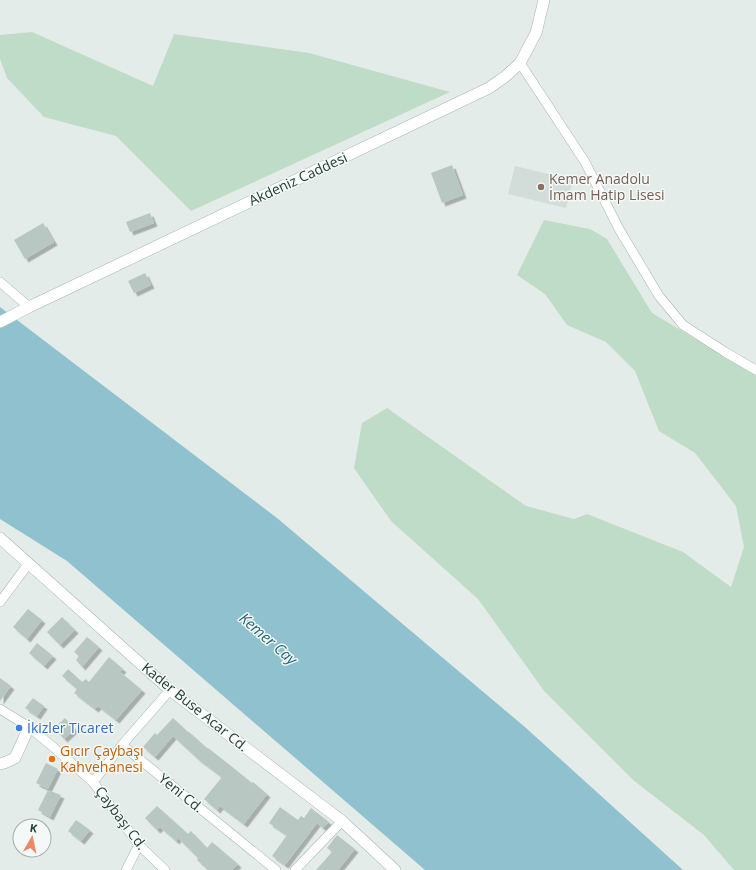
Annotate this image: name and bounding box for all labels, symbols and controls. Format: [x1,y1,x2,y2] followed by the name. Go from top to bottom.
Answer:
[245,147,350,210] street label: Akdeniz Caddesi
[549,169,665,204] place label: Kemer Anadolu İmam Hatip Lisesi
[536,182,546,192] marker: Kemer Anadolu İmam Hatip Lisesi
[236,608,303,670] water label: Kemer Cay
[138,658,252,755] street label: Kader Buse Acar Cd.
[27,718,113,737] place label: İkizler Ticaret
[14,723,24,733] marker: İkizler Ticaret
[60,741,143,776] place label: Gıcır Çaybaşı Kahvehanesi
[47,754,57,764] marker: Gıcır Çaybaşı Kahvehanesi
[155,769,208,817] street label: Yeni Cd.
[91,782,152,853] street label: Çaybaşı Cd.
[12,818,52,858] north arrow
[29,820,39,836] text: K

